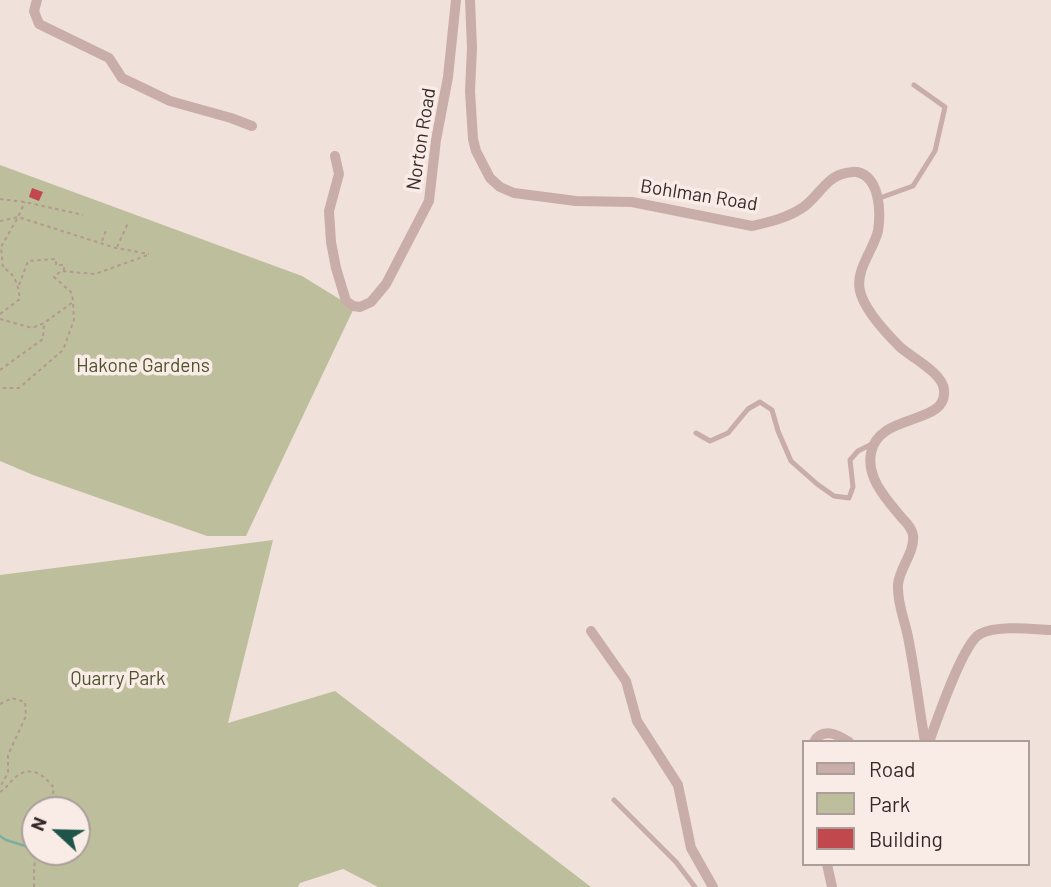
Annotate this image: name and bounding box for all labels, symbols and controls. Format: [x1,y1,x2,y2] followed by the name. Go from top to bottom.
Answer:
[402,86,440,192] street label: Norton Road
[639,174,759,216] street label: Bohlman Road
[76,355,210,377] park label: Hakone Gardens
[70,668,166,690] park label: Quarry Park
[802,740,1030,866] legend
[869,756,915,781] text: Road
[869,791,910,816] text: Park
[21,796,91,866] north arrow
[25,814,51,834] text: N
[869,826,943,851] text: Building

